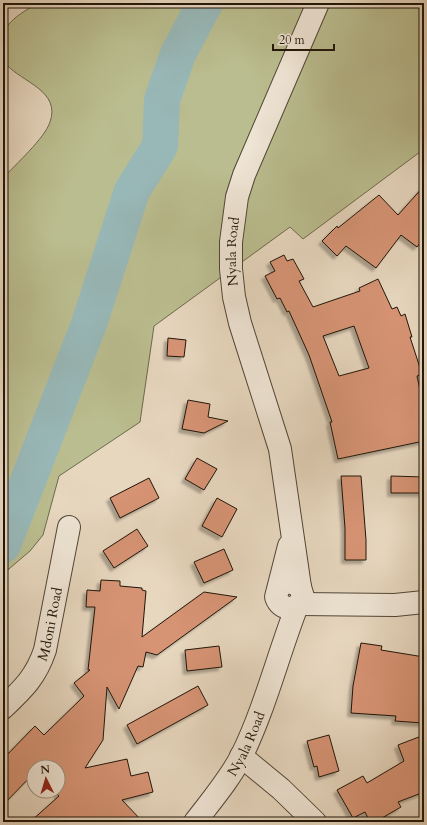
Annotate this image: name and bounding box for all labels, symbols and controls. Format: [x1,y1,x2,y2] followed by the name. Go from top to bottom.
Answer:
[273,26,334,52] scale bar
[279,32,306,48] text: 20 m
[221,215,244,287] street label: Nyala Road
[32,585,67,664] street label: Mdoni Road
[223,708,269,780] street label: Nyala Road
[26,759,66,799] north arrow
[40,762,51,777] text: N

